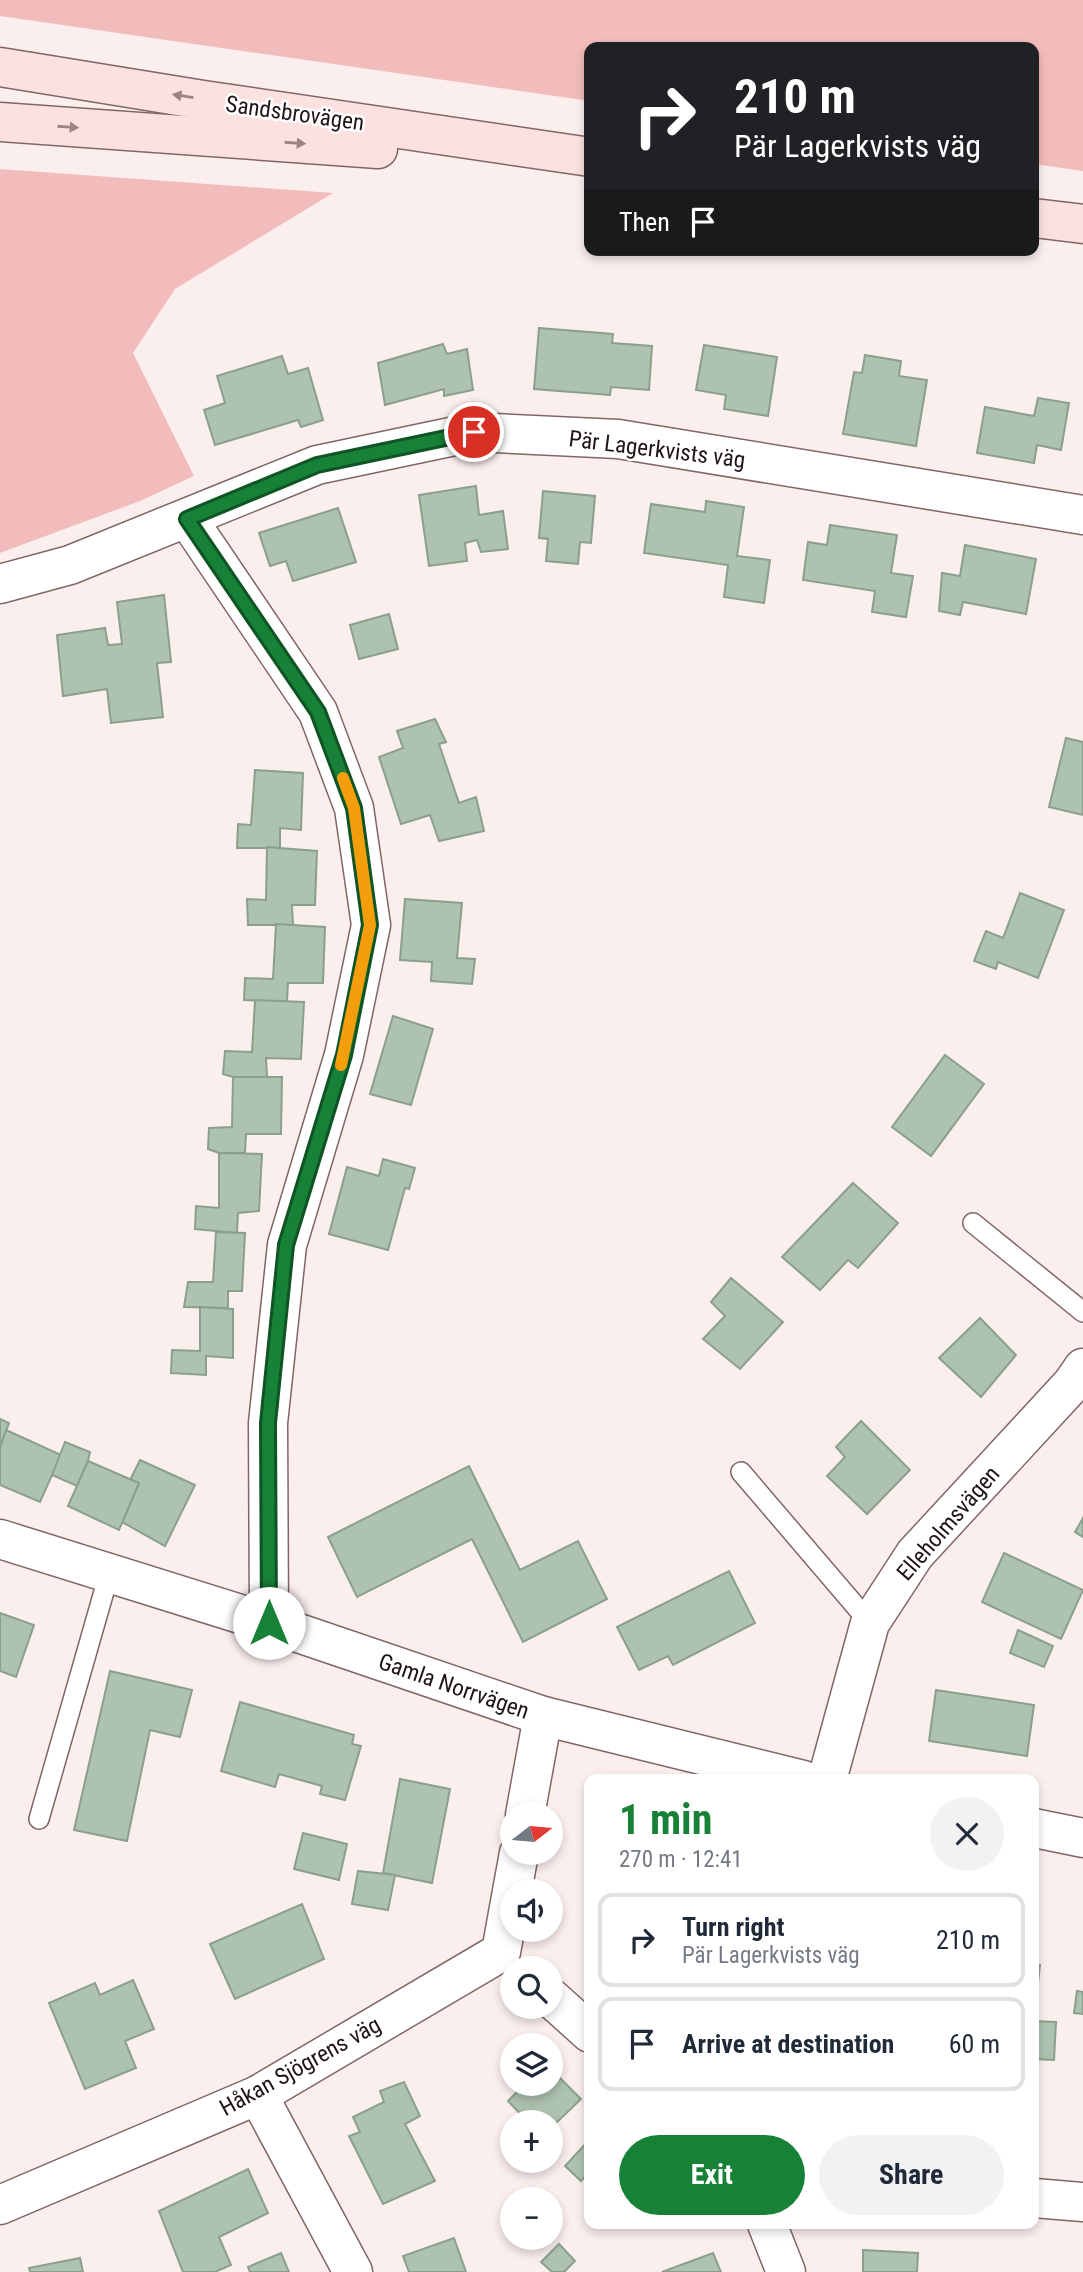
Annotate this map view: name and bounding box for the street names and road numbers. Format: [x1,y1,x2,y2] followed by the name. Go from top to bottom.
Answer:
[224,90,366,137] street label: Sandsbrovägen
[567,425,747,474] street label: Pär Lagerkvists väg
[891,1461,1005,1586] street label: Elleholmsvägen
[375,1648,533,1725] street label: Gamla Norrvägen
[215,2011,385,2122] street label: Håkan Sjögrens väg

